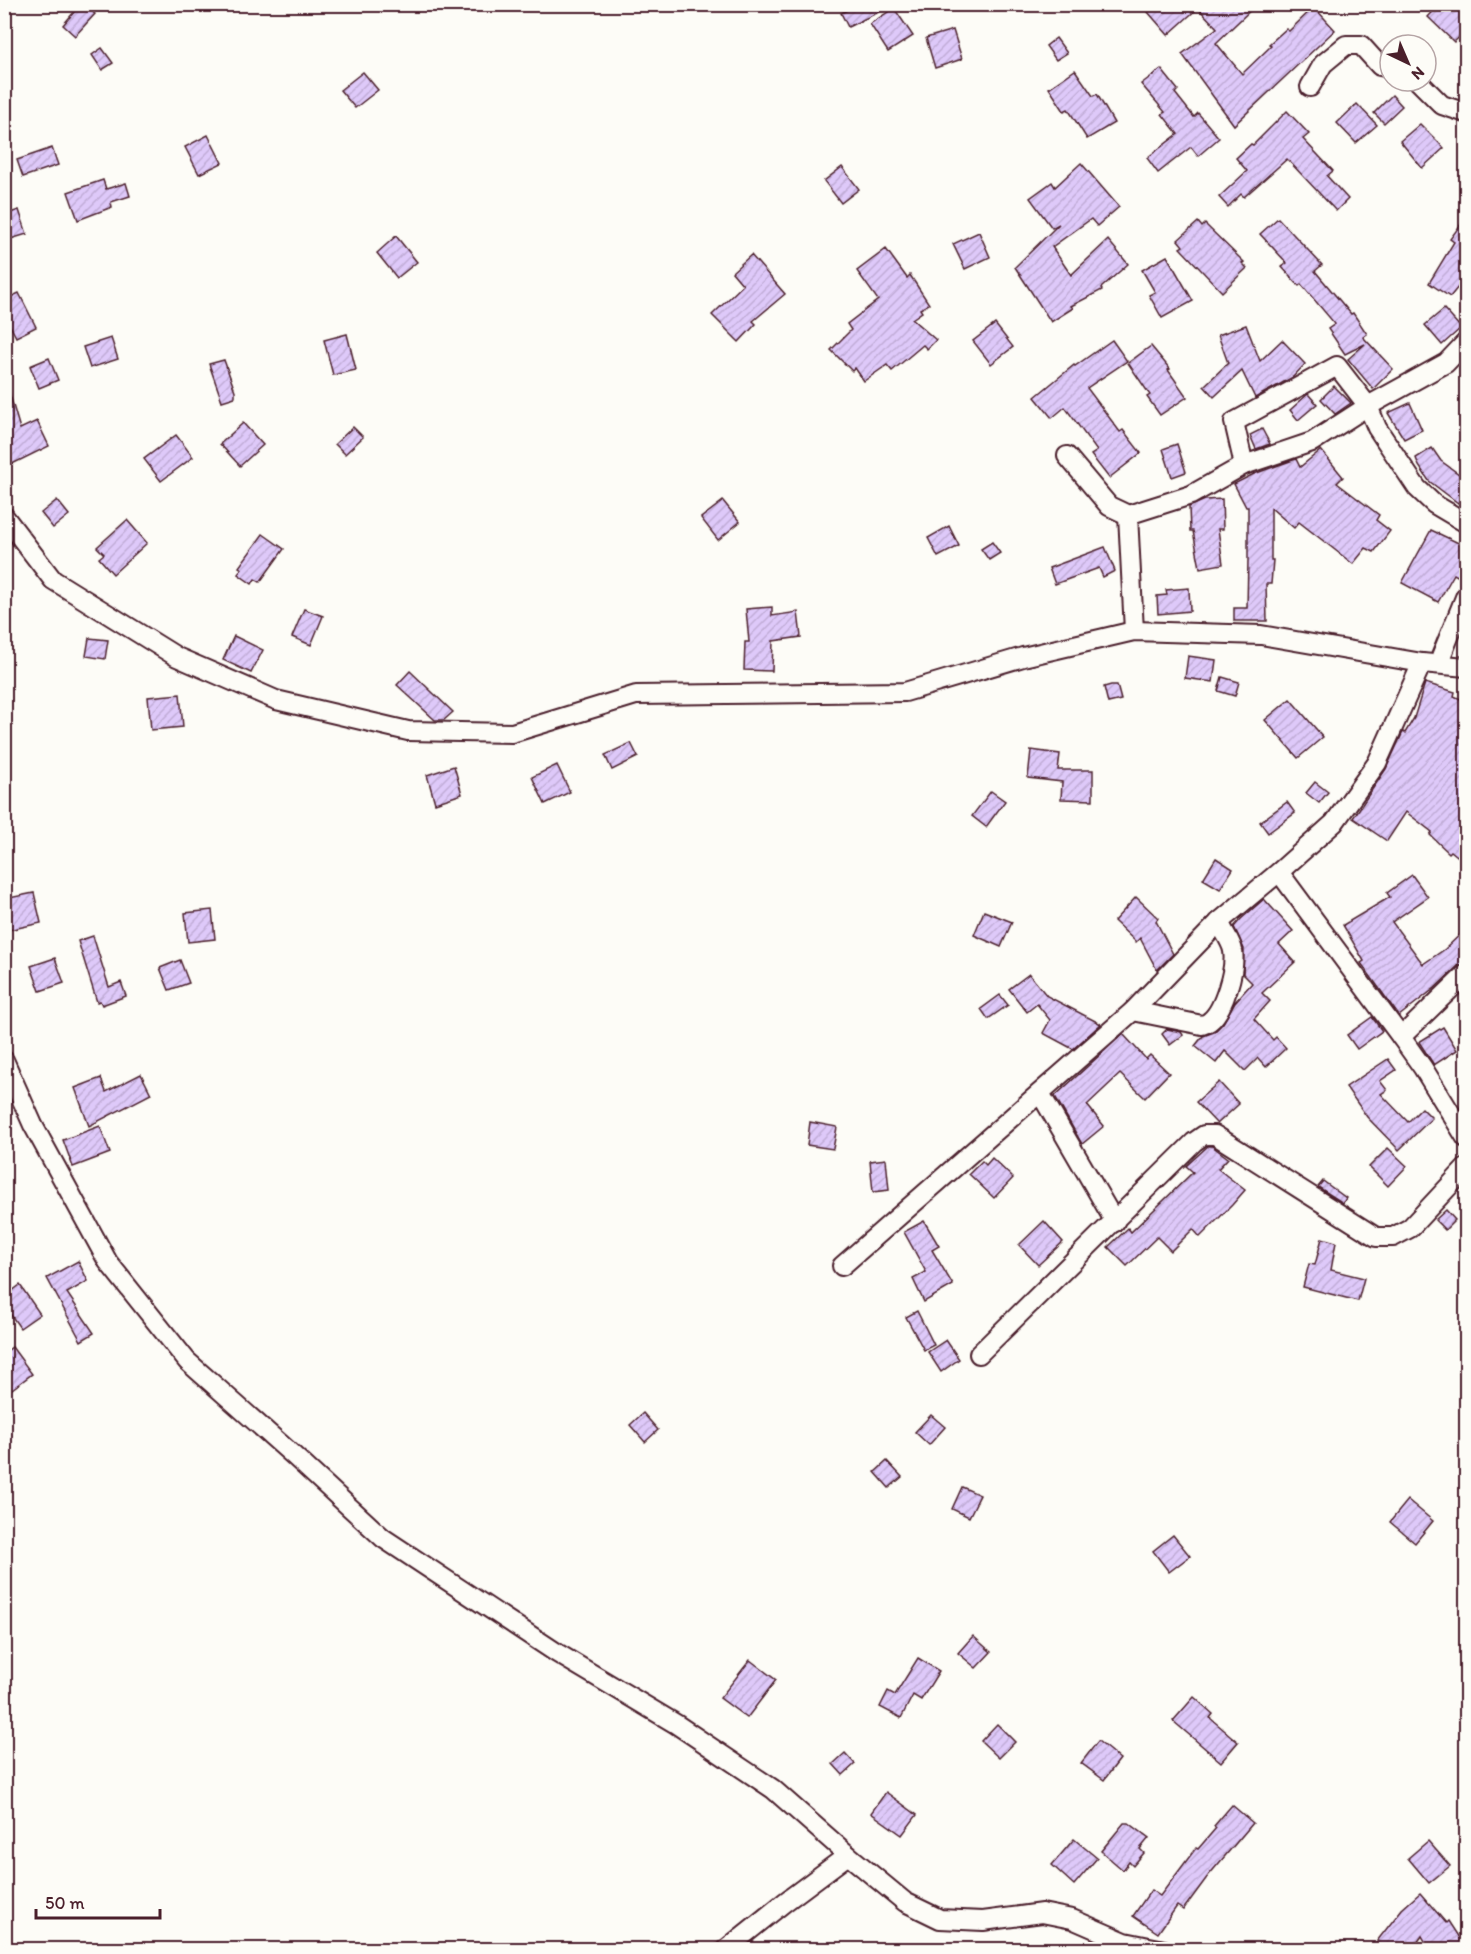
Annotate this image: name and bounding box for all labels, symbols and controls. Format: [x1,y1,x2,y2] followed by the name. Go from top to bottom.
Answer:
[1378,33,1438,93] north arrow
[1408,63,1429,84] text: N
[36,1882,160,1920] scale bar
[45,1892,85,1914] text: 50 m

